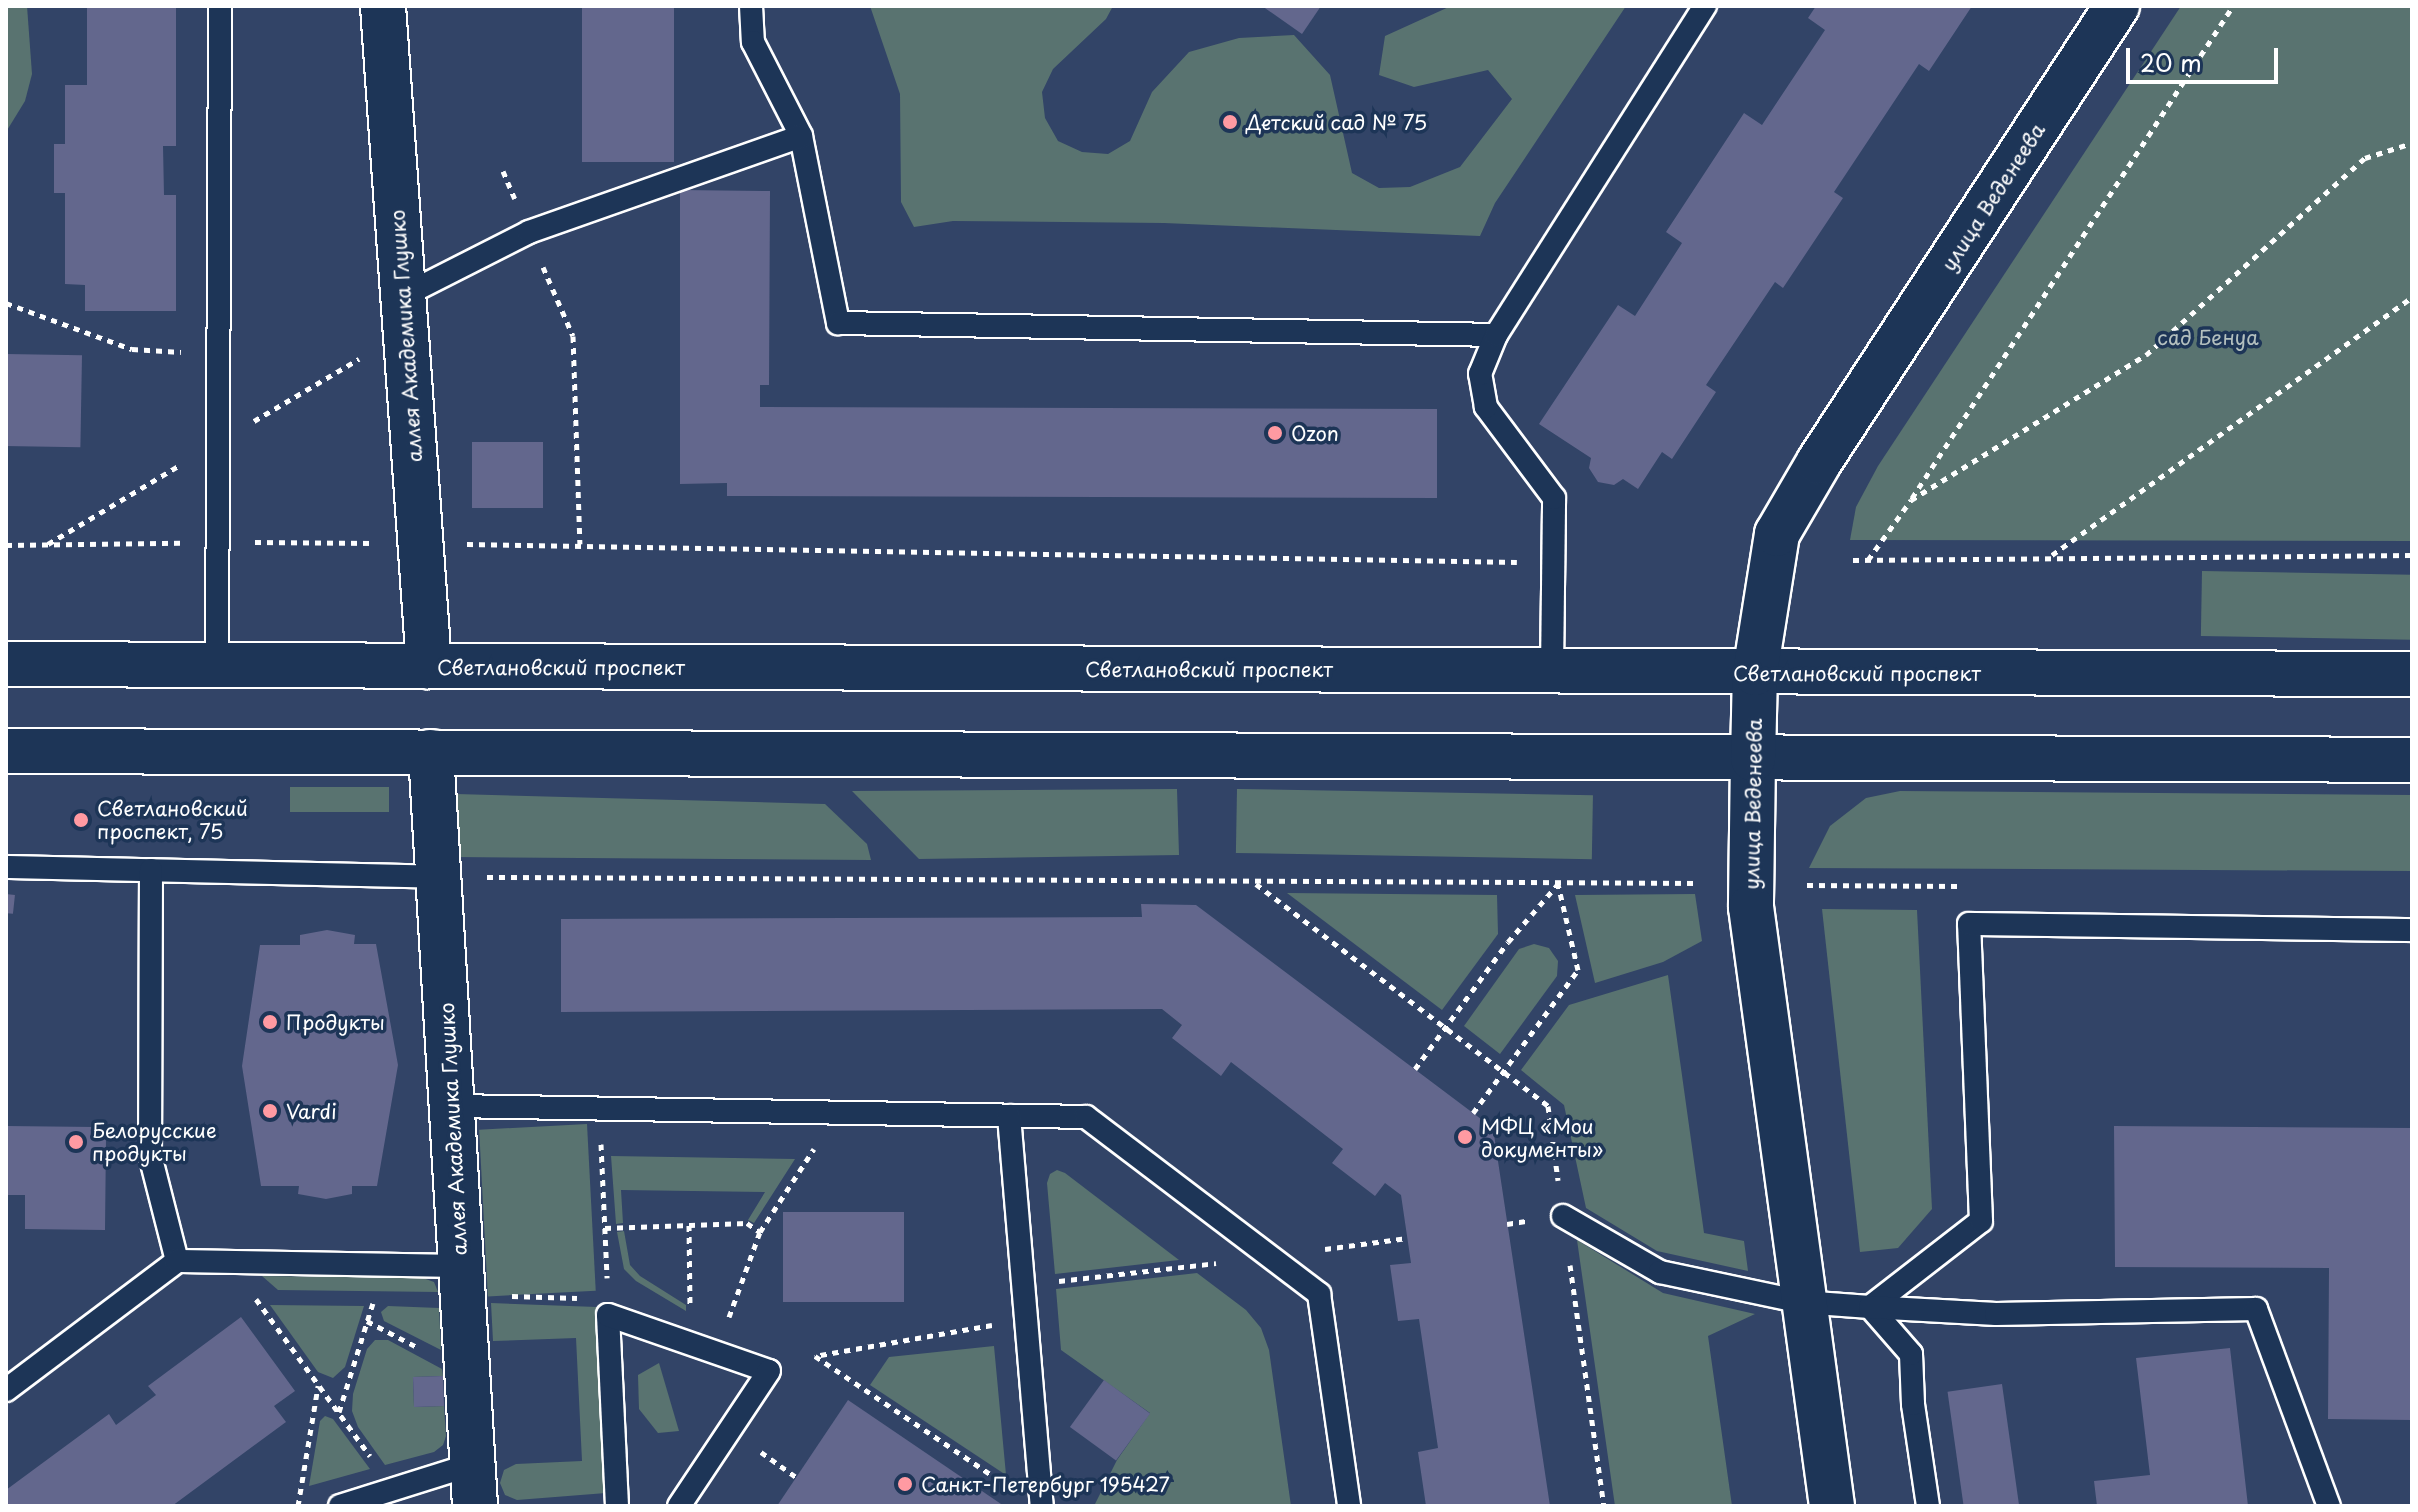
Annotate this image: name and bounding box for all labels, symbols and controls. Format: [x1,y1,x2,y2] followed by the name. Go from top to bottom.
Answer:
[2130,32,2282,82] scale bar
[2140,44,2202,80] text: 20 m
[1246,110,1428,134] place label: Детский сад № 75
[1221,113,1239,131] marker: Детский сад № 75
[1936,118,2050,276] street label: улица Веденеева
[385,208,427,464] street label: аллея Академика Глушко
[2157,325,2259,349] park label: сад Бенуа
[1291,421,1339,445] place label: Ozon
[1266,424,1284,442] marker: Ozon
[437,655,685,679] street label: Светлановский проспект
[1085,657,1333,681] street label: Светлановский проспект
[1733,661,1981,685] street label: Светлановский проспект
[1739,718,1767,890] street label: улица Веденеева
[97,796,248,843] place label: Светлановский проспект, 75
[72,811,90,829] marker: Светлановский проспект, 75
[434,1001,472,1257] street label: аллея Академика Глушко
[286,1010,385,1034] place label: Продукты
[261,1013,279,1031] marker: Продукты
[286,1099,337,1123] place label: Vardi
[261,1102,279,1120] marker: Vardi
[1481,1114,1603,1161] place label: МФЦ «Мои документы»
[92,1118,216,1165] place label: Белорусские продукты
[1456,1128,1474,1146] marker: МФЦ «Мои документы»
[67,1133,85,1151] marker: Белорусские продукты
[921,1472,1170,1496] place label: Санкт-Петербург 195427
[896,1475,914,1493] marker: Санкт-Петербург 195427

